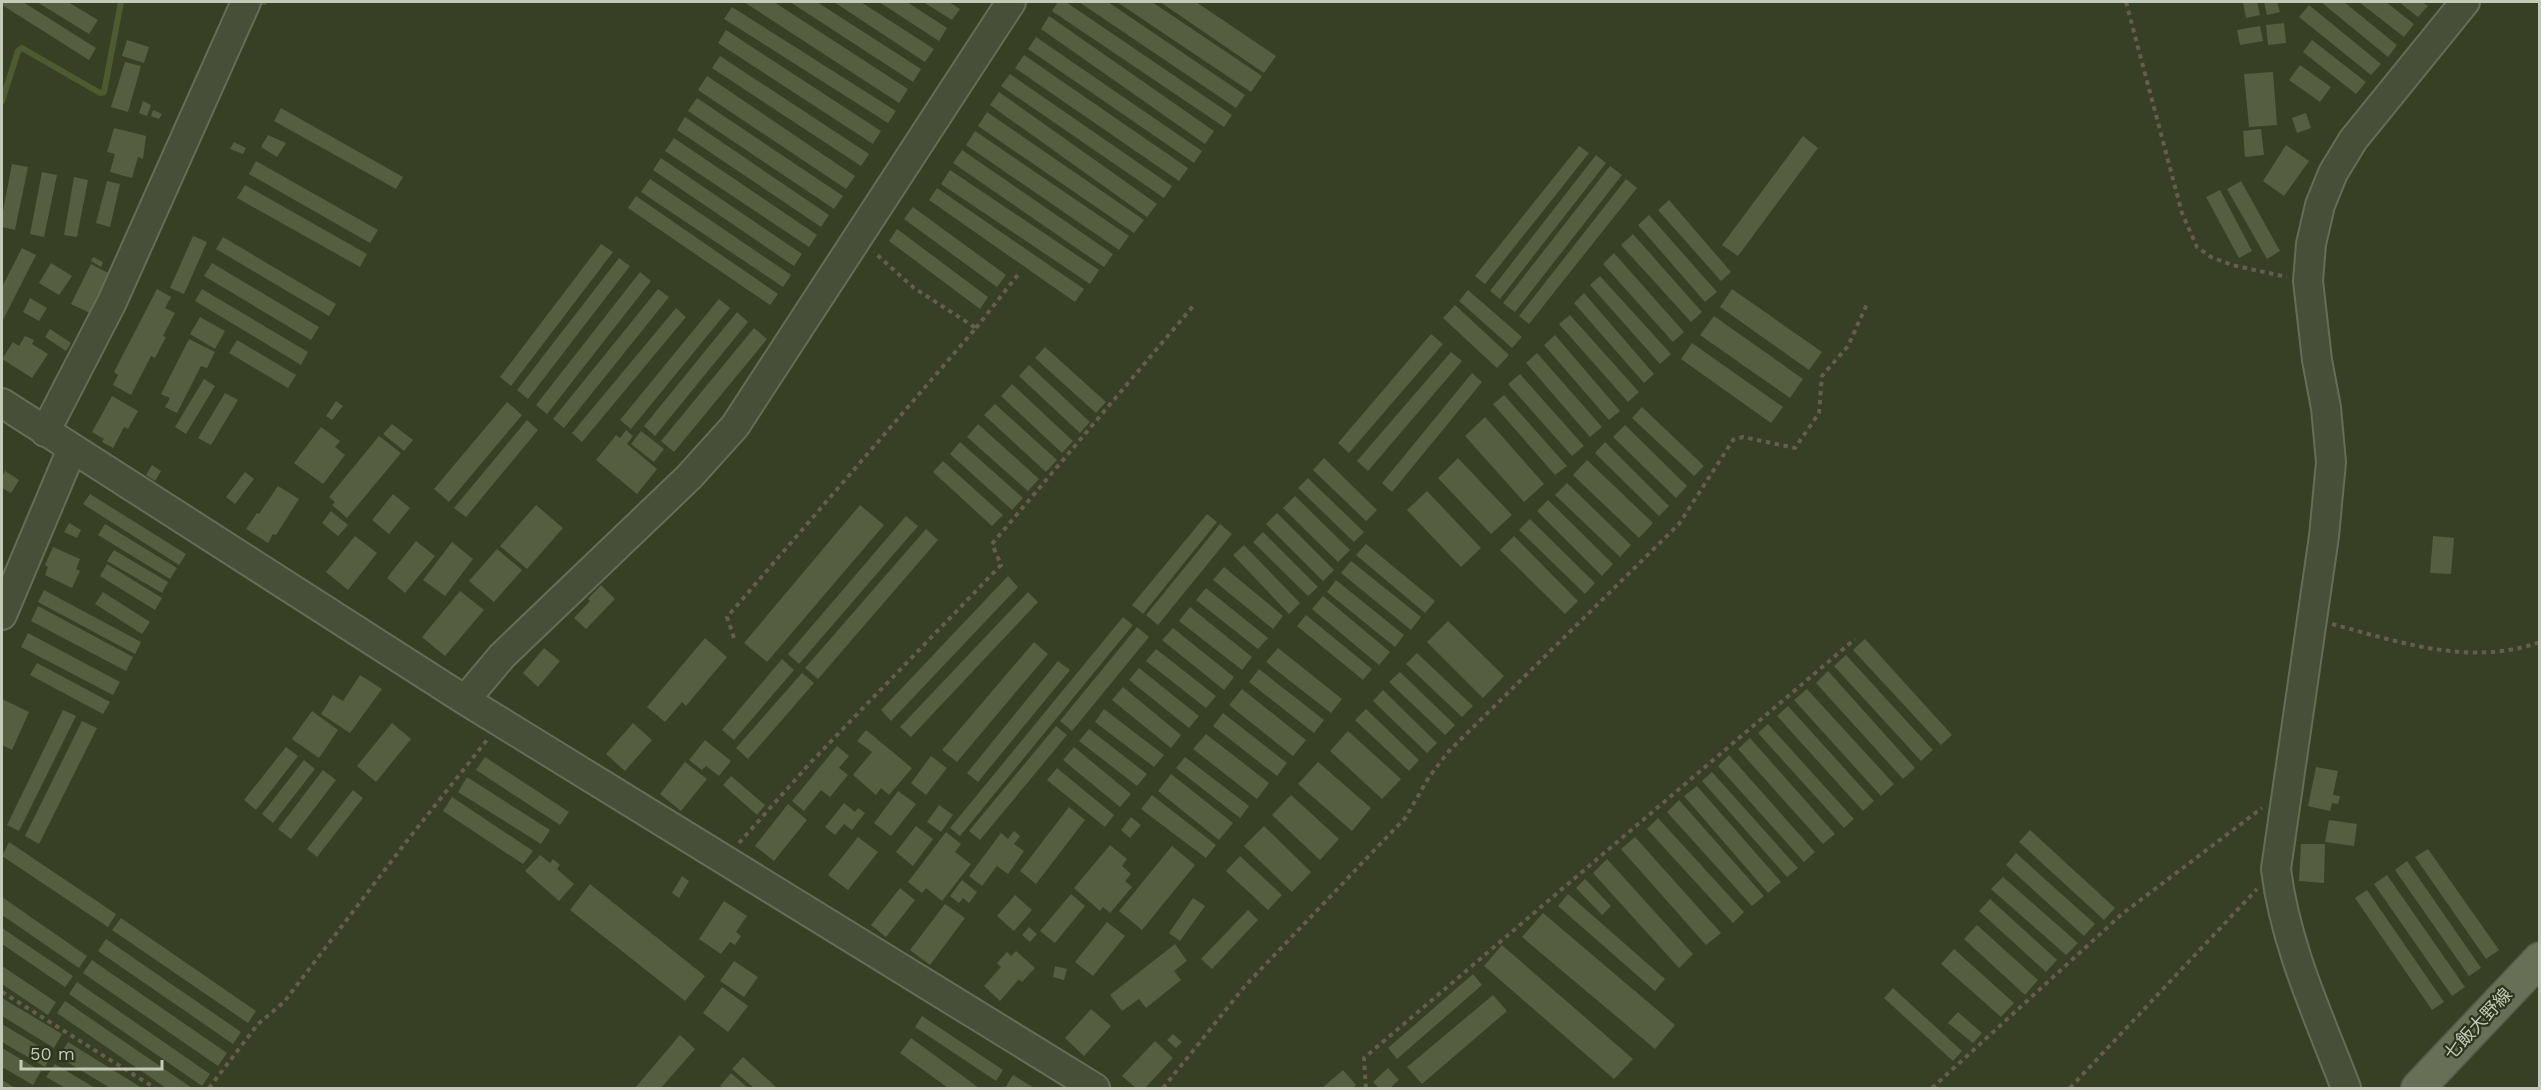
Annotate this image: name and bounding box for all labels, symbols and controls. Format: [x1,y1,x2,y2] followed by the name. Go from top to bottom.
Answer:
[2439,984,2516,1064] street label: 七飯大野線
[21,1033,162,1071] scale bar
[30,1043,75,1064] text: 50 m

